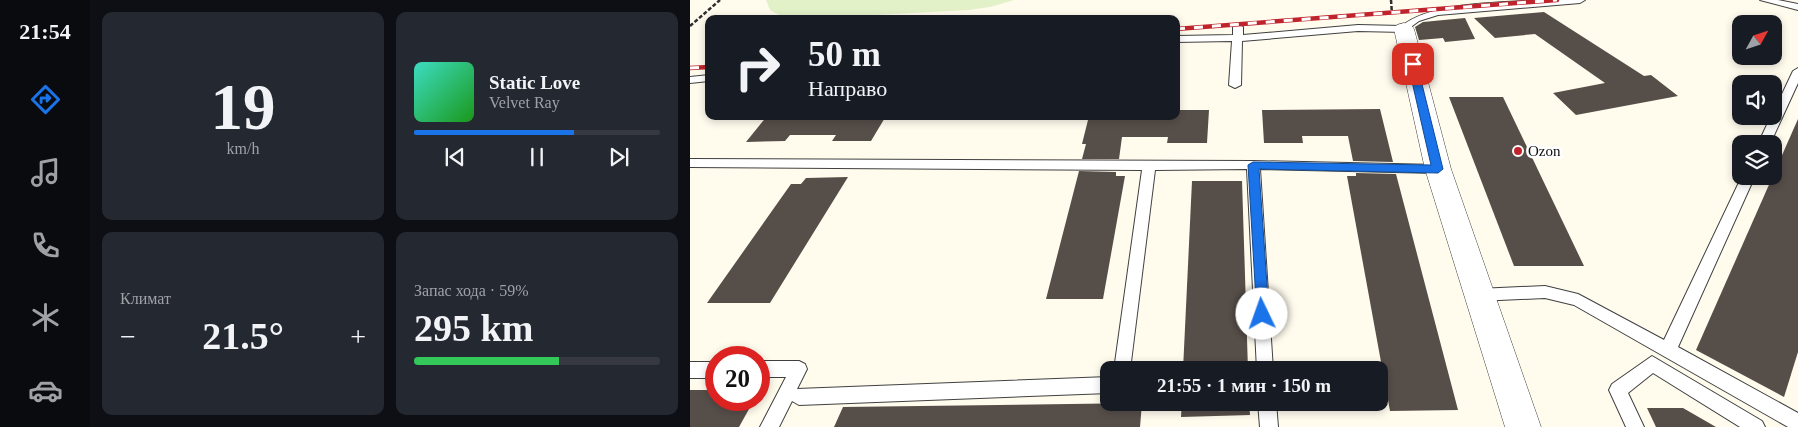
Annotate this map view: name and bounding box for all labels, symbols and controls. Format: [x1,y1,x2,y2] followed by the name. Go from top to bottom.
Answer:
[1732,15,1782,65] north arrow
[1732,15,1782,185] map controls
[19,19,71,44] text: 21:54
[725,35,790,100] icon: right
[808,35,881,74] text: 50 m
[1392,43,1434,85] pin
[1399,50,1427,78] icon: arrive
[211,71,276,143] text: 19
[489,72,580,93] text: Static Love
[1732,75,1782,125] button: sound
[808,76,887,101] text: Направо
[28,82,63,117] icon: directions
[489,94,560,111] text: Velvet Ray
[1732,135,1782,185] button: layers
[227,140,259,157] text: km/h
[441,143,469,171] icon: previous
[523,143,551,171] icon: pause
[605,143,633,171] icon: next
[1528,143,1561,159] place label: Ozon
[1512,145,1524,157] marker: Ozon
[28,155,63,190] icon: music
[28,228,63,263] icon: phone
[414,282,529,299] text: Запас хода · 59%
[1235,287,1287,339] position arrow
[120,290,171,307] text: Климат
[28,300,63,335] icon: climate
[414,307,533,349] text: 295 km
[202,315,284,357] text: 21.5°
[120,321,136,352] text: −
[350,321,366,352] text: +
[705,346,770,411] speed limit sign: 20
[28,373,63,408] icon: car
[1157,375,1331,396] text: 21:55 · 1 мин · 150 m

